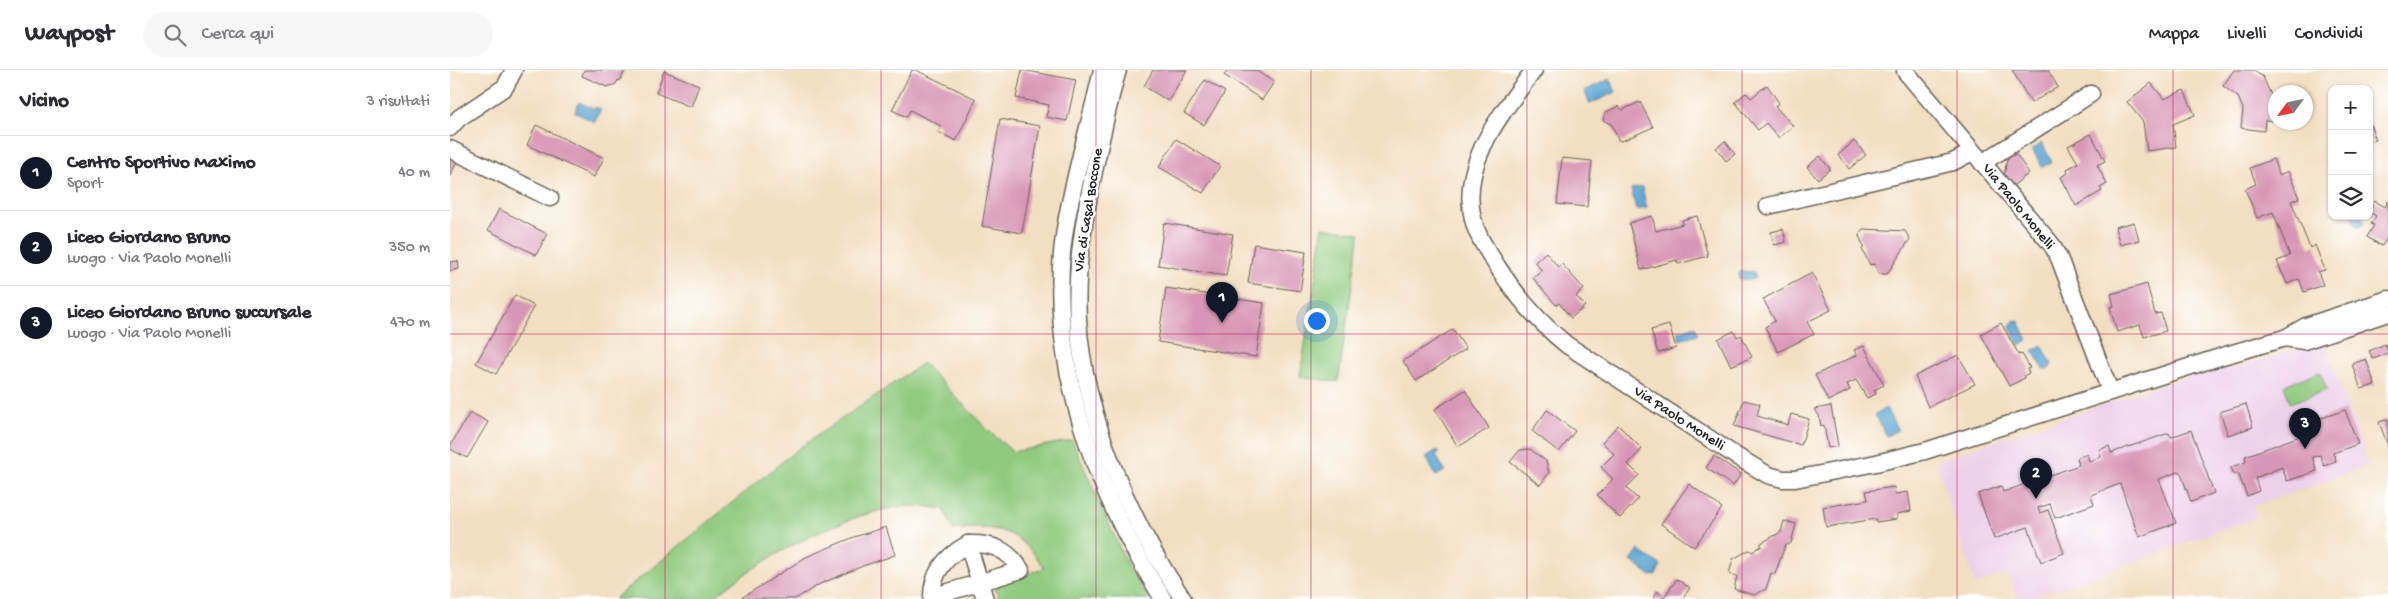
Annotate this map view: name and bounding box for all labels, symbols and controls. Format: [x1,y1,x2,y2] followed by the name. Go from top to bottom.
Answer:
[143,12,493,57] search box
[25,20,113,49] text: Waypost
[161,21,189,49] icon: search
[201,23,274,46] text: Cerca qui
[2149,24,2199,45] text: Mappa
[2227,24,2267,45] text: Livelli
[2295,24,2363,45] text: Condividi
[2268,85,2313,130] north arrow
[2328,85,2373,220] map controls
[2328,85,2373,130] button: +
[20,90,69,115] text: Vicino
[366,93,430,112] text: 3 risultati
[2328,130,2373,175] button: −
[1070,147,1108,274] street label: Via di Casal Boccone
[67,152,256,175] text: Centro Sportivo Maximo
[1977,160,2058,254] street label: Via Paolo Monelli
[33,164,39,183] text: 1
[398,164,430,183] text: 40 m
[67,175,103,194] text: Sport
[2328,175,2373,220] button: layers
[67,227,231,250] text: Liceo Giordano Bruno
[32,239,40,258] text: 2
[389,239,430,258] text: 350 m
[67,250,231,269] text: Luogo · Via Paolo Monelli
[1206,282,1238,323] pin: 1
[67,302,311,325] text: Liceo Giordano Bruno succursale
[1304,308,1330,334] your location
[32,314,40,333] text: 3
[390,314,430,333] text: 470 m
[67,325,231,344] text: Luogo · Via Paolo Monelli
[1629,382,1728,455] street label: Via Paolo Monelli
[2289,408,2321,449] pin: 3
[2020,458,2052,499] pin: 2

